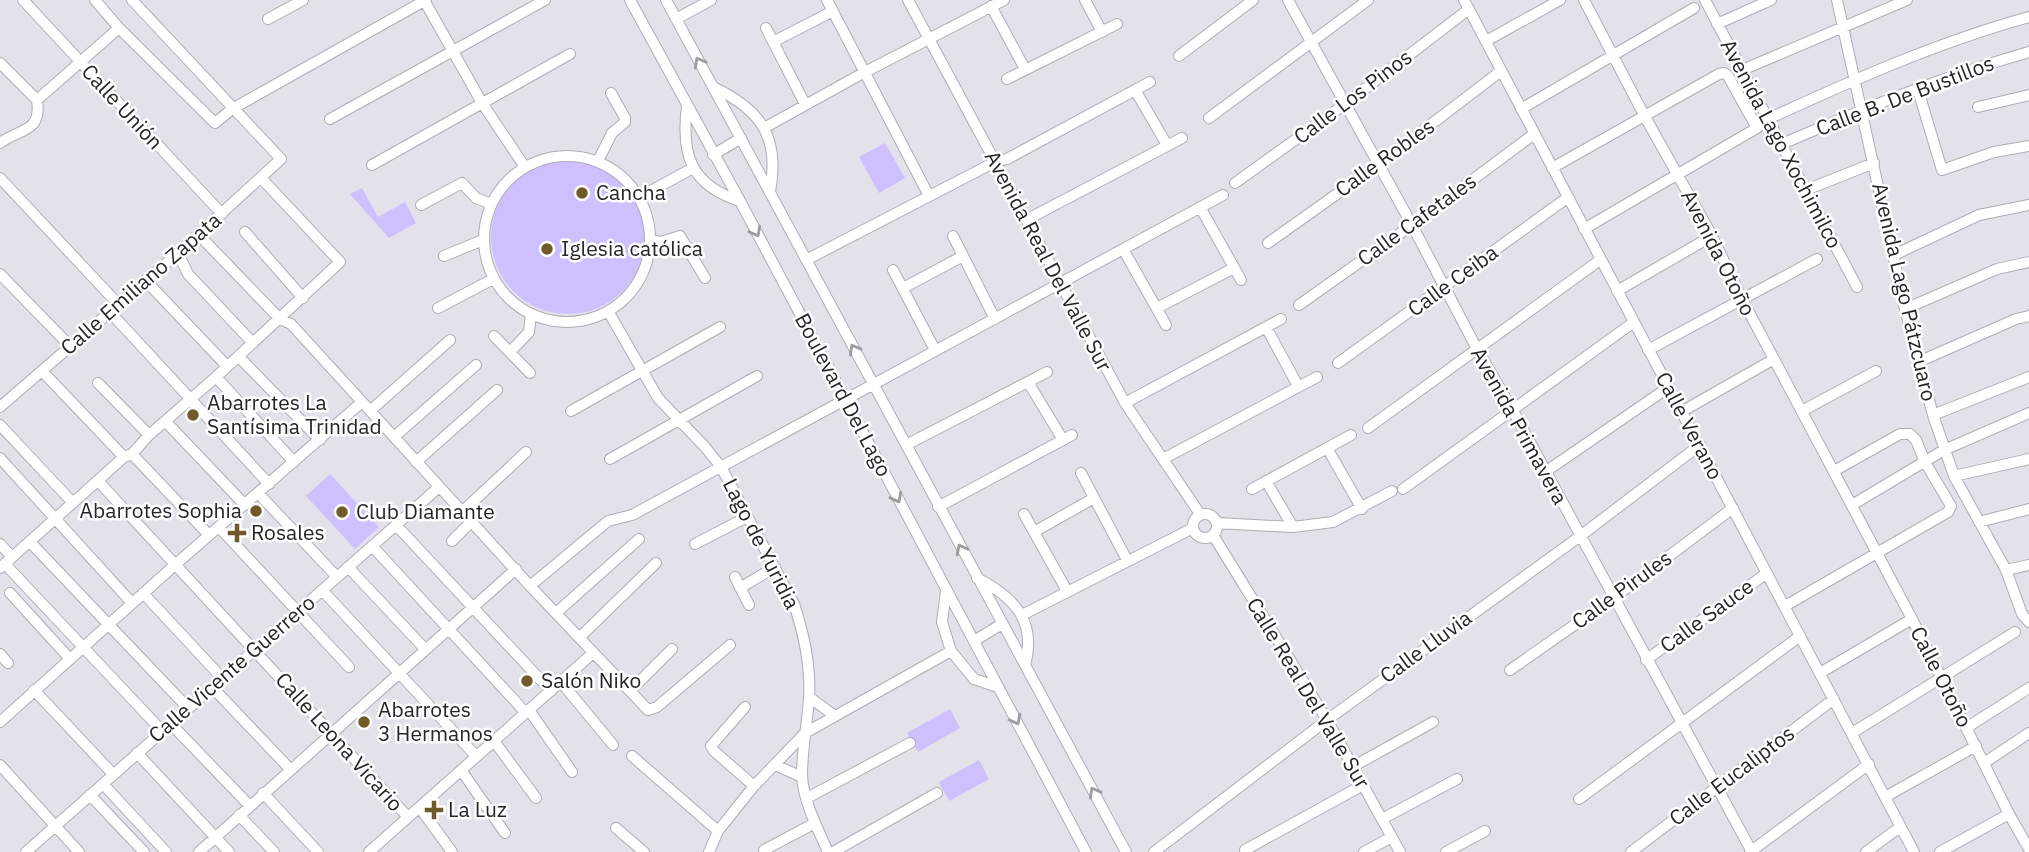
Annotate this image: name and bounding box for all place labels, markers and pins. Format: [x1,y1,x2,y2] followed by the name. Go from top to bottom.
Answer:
[596,178,666,206] place label: Cancha
[574,185,590,201] marker: Cancha
[561,234,703,262] place label: Iglesia católica
[539,241,555,257] marker: Iglesia católica
[207,388,382,440] place label: Abarrotes La Santísima Trinidad
[185,407,201,423] marker: Abarrotes La Santísima Trinidad
[80,496,242,524] place label: Abarrotes Sophia
[356,497,495,525] place label: Club Diamante
[248,503,264,519] marker: Abarrotes Sophia
[334,504,350,520] marker: Club Diamante
[251,518,325,546] place label: Rosales
[229,525,245,541] marker: Rosales
[541,666,641,694] place label: Salón Niko
[519,673,535,689] marker: Salón Niko
[378,695,493,747] place label: Abarrotes 3 Hermanos
[356,714,372,730] marker: Abarrotes 3 Hermanos
[448,795,507,823] place label: La Luz
[426,802,442,818] marker: La Luz

